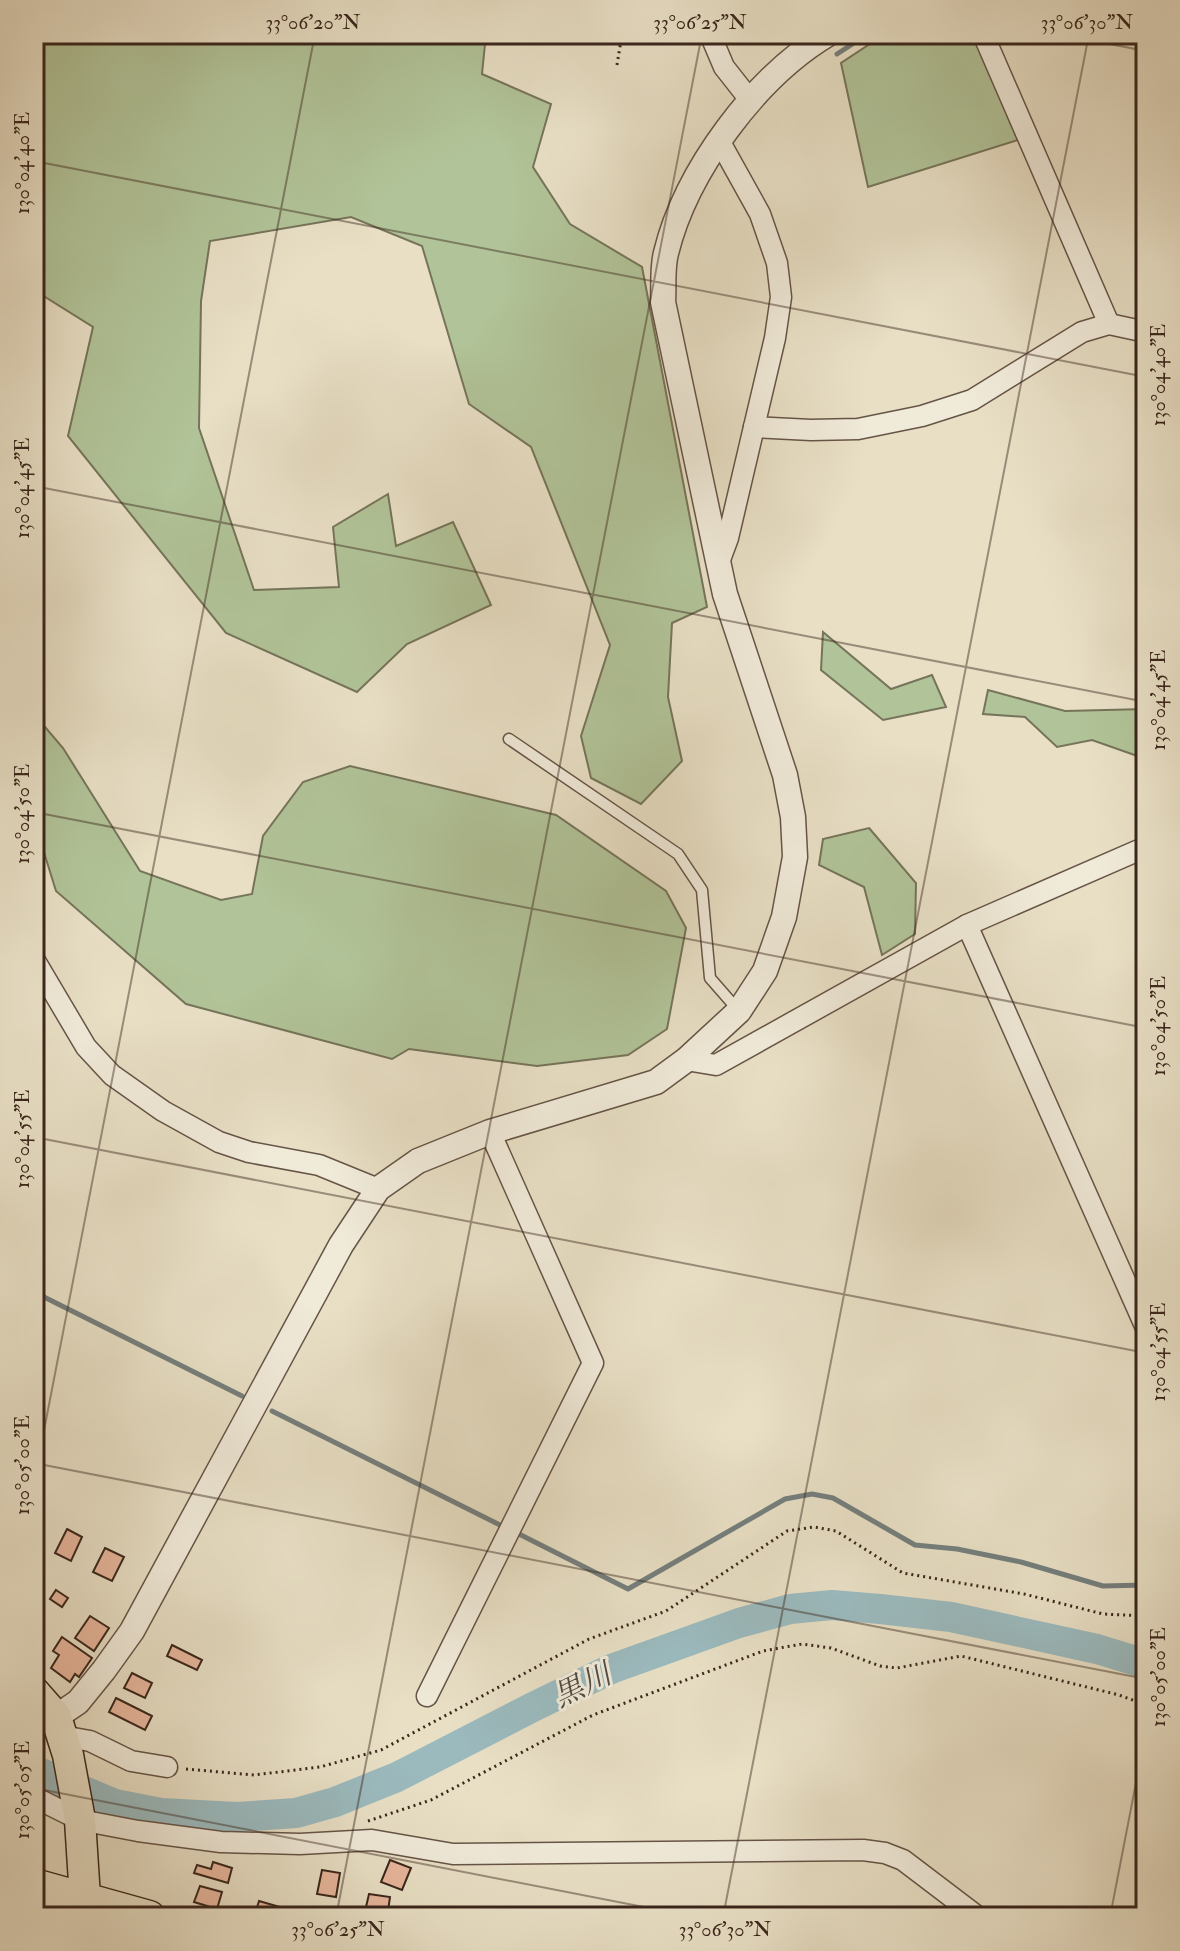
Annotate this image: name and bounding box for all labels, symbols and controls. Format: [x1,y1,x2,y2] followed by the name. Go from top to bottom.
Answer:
[266,10,361,35] text: 33°06'20"N
[653,10,747,35] text: 33°06'25"N
[1041,10,1133,35] text: 33°06'30"N
[10,112,35,214] text: 130°04'40"E
[1146,324,1171,426] text: 130°04'40"E
[10,438,35,538] text: 130°04'45"E
[1146,650,1171,750] text: 130°04'45"E
[10,764,35,864] text: 130°04'50"E
[1146,976,1171,1076] text: 130°04'50"E
[10,1090,35,1188] text: 130°04'55"E
[1146,1303,1171,1401] text: 130°04'55"E
[10,1415,35,1515] text: 130°05'00"E
[1146,1627,1171,1727] text: 130°05'00"E
[547,1654,620,1715] water label: 黒川
[10,1741,35,1839] text: 130°05'05"E
[291,1917,385,1942] text: 33°06'25"N
[679,1917,771,1942] text: 33°06'30"N

